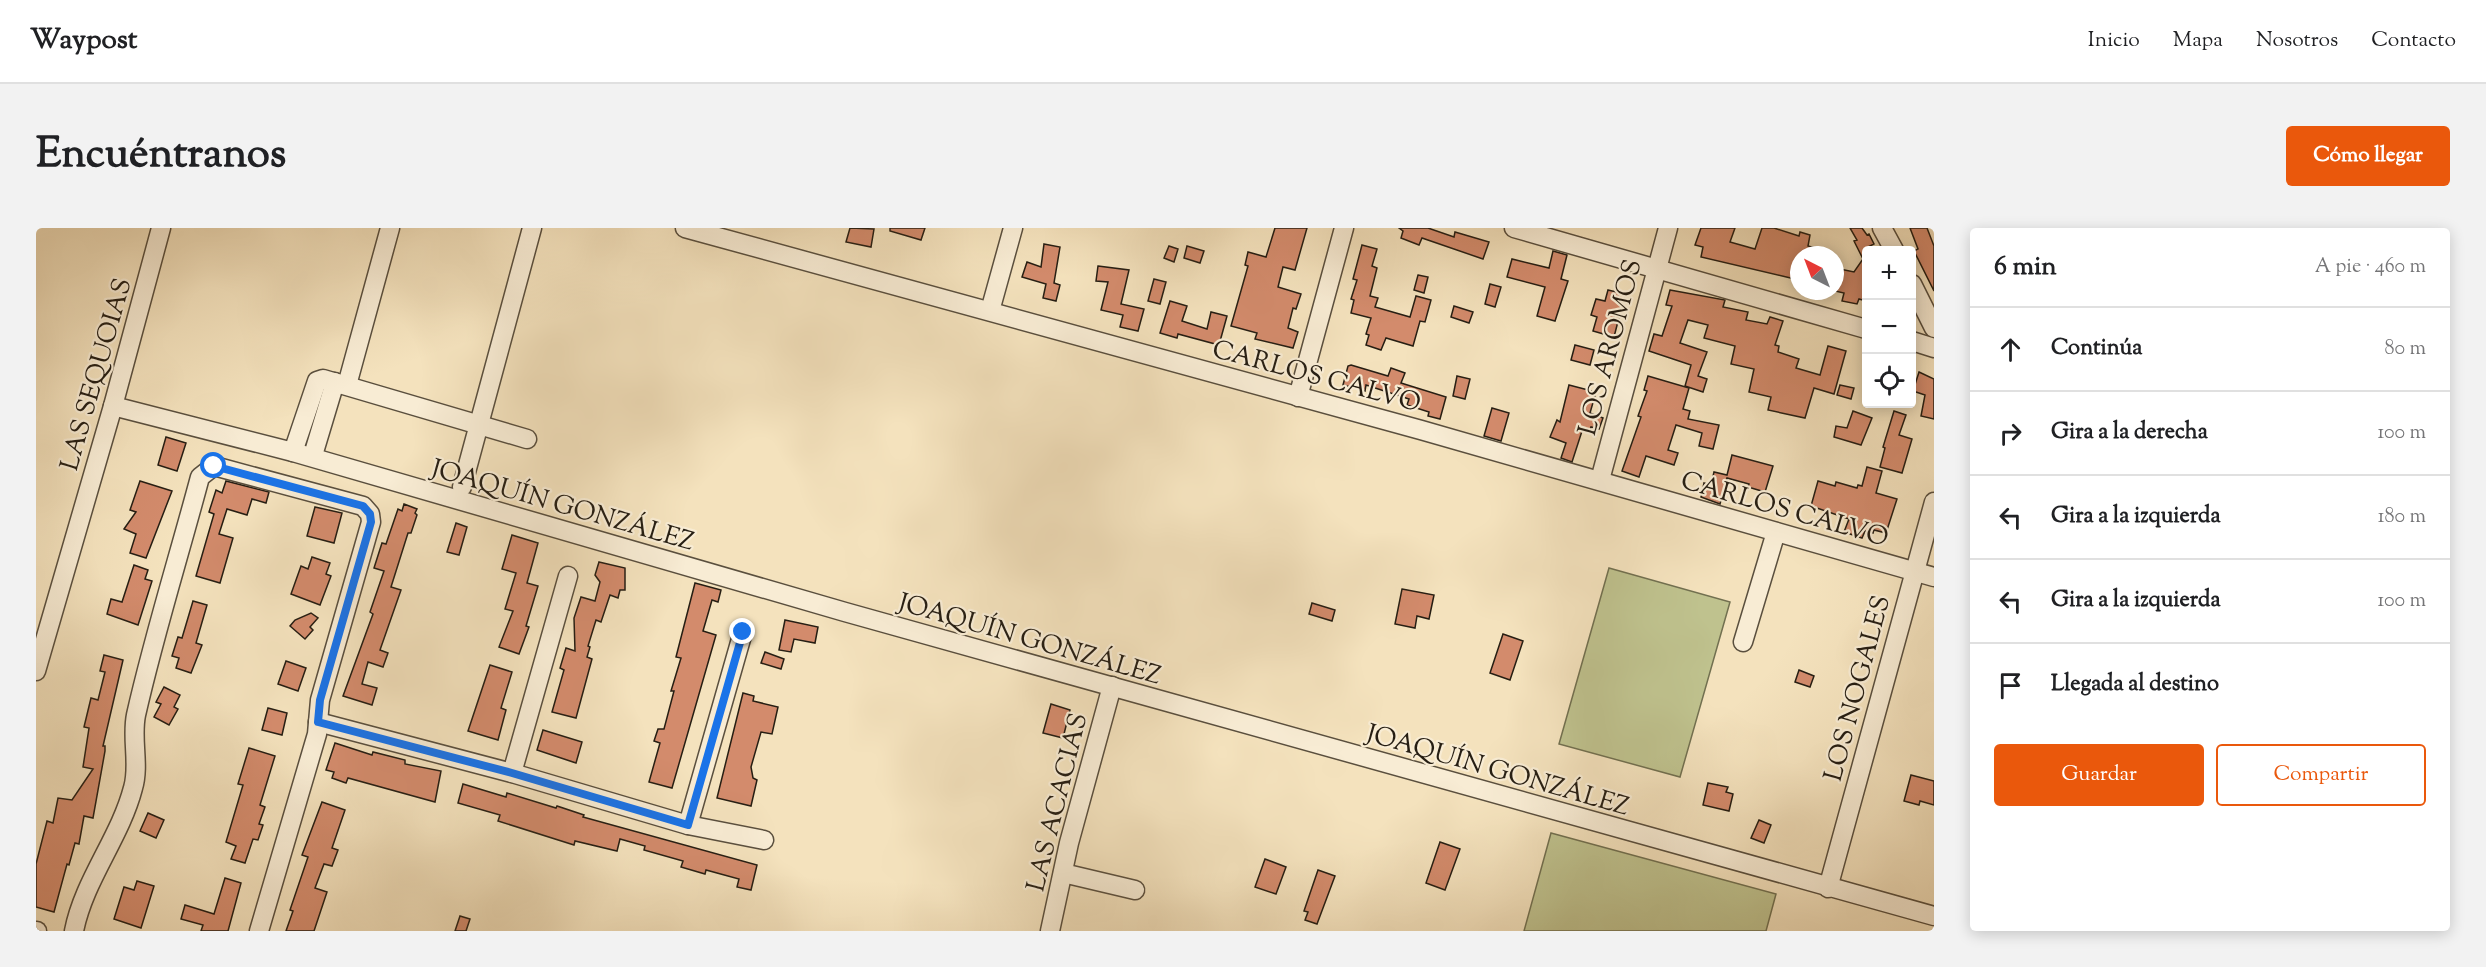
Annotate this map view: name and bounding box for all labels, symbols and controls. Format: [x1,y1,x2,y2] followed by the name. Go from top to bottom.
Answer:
[30,21,137,61] text: Waypost
[2088,26,2140,56] text: Inicio
[2173,26,2223,56] text: Mapa
[2256,26,2338,56] text: Nosotros
[2371,26,2456,56] text: Contacto
[36,126,286,186] text: Encuéntranos
[2286,126,2450,186] button: Cómo llegar
[1790,246,1844,300] north arrow
[1862,246,1916,408] map controls
[1862,246,1916,300] button: +
[1994,249,2057,286] text: 6 min
[2315,253,2426,282] text: A pie · 460 m
[1570,255,1653,440] street label: LOS AROMOS
[52,274,143,475] street label: LAS SEQUOIAS
[1862,300,1916,354] button: −
[1208,332,1425,423] street label: CARLOS CALVO
[1994,333,2027,366] icon: ahead
[2051,333,2142,365] text: Continúa
[2385,335,2426,364] text: 80 m
[1862,354,1916,408] button: locate
[1994,417,2027,450] icon: right
[2051,417,2208,449] text: Gira a la derecha
[2377,419,2426,448] text: 100 m
[425,451,698,562] street label: JOAQUÍN GONZÁLEZ
[200,452,226,478] route start
[1676,463,1892,558] street label: CARLOS CALVO
[1994,501,2027,534] icon: left
[2051,501,2221,533] text: Gira a la izquierda
[2378,503,2426,532] text: 180 m
[892,585,1165,696] street label: JOAQUÍN GONZÁLEZ
[1994,585,2027,618] icon: left
[2051,585,2221,617] text: Gira a la izquierda
[2377,587,2426,616] text: 100 m
[1816,592,1901,786] street label: LOS NOGALES
[729,618,755,644] route end
[1994,669,2027,702] icon: arrive
[2051,669,2219,701] text: Llegada al destino
[1018,709,1098,896] street label: LAS ACACIAS
[1360,716,1633,827] street label: JOAQUÍN GONZÁLEZ
[1994,744,2204,806] button: Guardar
[2216,744,2426,806] button: Compartir

